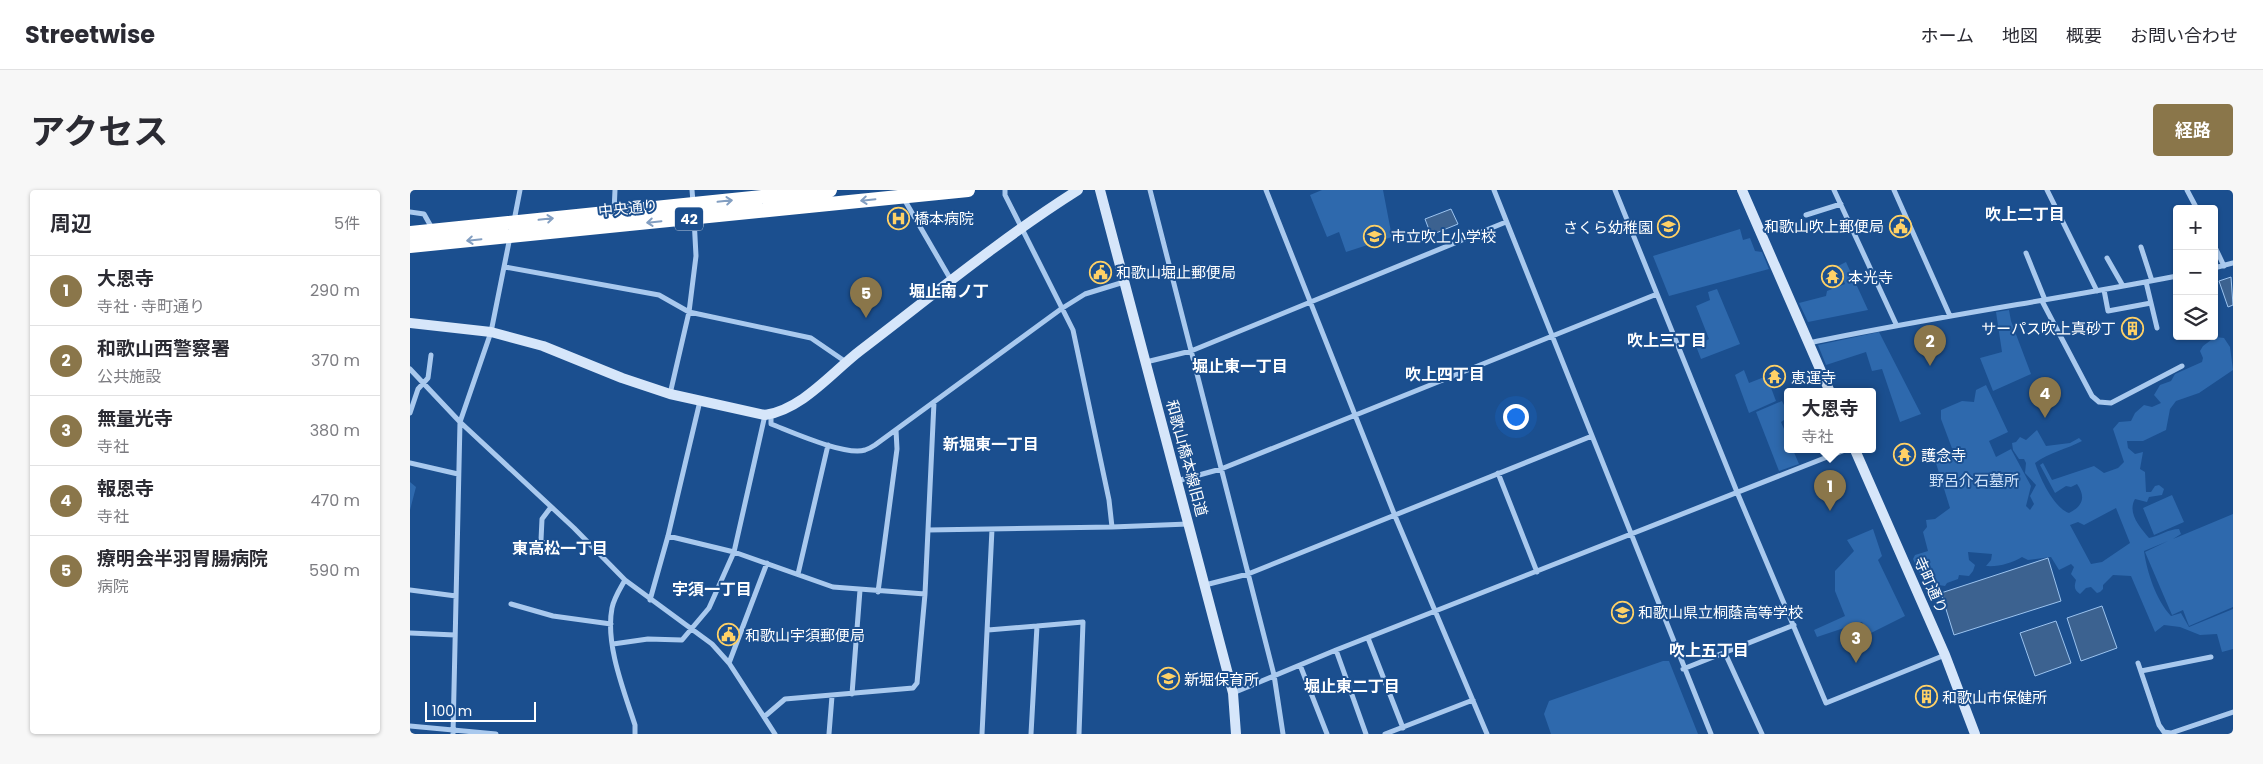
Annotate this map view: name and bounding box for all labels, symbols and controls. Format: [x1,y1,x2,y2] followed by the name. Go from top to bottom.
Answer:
[25,18,155,51] text: Streetwise
[1921,23,1974,48] text: ホーム
[2002,23,2038,48] text: 地図
[2066,23,2102,48] text: 概要
[2130,23,2238,48] text: お問い合わせ
[2153,104,2233,156] button: 経路
[30,107,168,156] text: アクセス
[597,194,659,222] street label: 中央通り
[860,195,876,205] one-way arrow
[716,196,732,206] one-way arrow
[1985,203,2065,226] district label: 吹上二丁目
[2173,205,2218,340] map controls
[2173,205,2218,250] button: +
[886,206,910,230] hospital icon: 橋本病院
[675,208,703,230] road number: 42
[914,208,974,229] place label: 橋本病院
[50,209,92,238] text: 周辺
[334,212,360,235] text: 5件
[537,214,553,224] one-way arrow
[1888,214,1912,238] public building icon: 和歌山吹上郵便局
[1657,215,1681,239] school or university icon: さくら幼稚園
[1764,216,1884,237] place label: 和歌山吹上郵便局
[646,217,662,227] one-way arrow
[1563,217,1653,238] place label: さくら幼稚園
[1363,224,1387,248] school or university icon: 市立吹上小学校
[1391,226,1496,247] place label: 市立吹上小学校
[467,235,483,245] one-way arrow
[2173,250,2218,295] button: −
[1088,260,1112,284] public building icon: 和歌山堀止郵便局
[1116,262,1236,283] place label: 和歌山堀止郵便局
[97,265,154,292] text: 大恩寺
[1820,265,1844,289] temple icon: 本光寺
[1848,267,1893,288] place label: 本光寺
[850,277,882,318] pin: 5
[63,279,69,302] text: 1
[310,279,360,302] text: 290 m
[909,280,989,303] district label: 堀止南ノ丁
[97,295,205,318] text: 寺社 · 寺町通り
[2173,295,2218,340] button: layers
[2120,316,2144,340] building icon: サーパス吹上真砂丁
[1981,318,2116,339] place label: サーパス吹上真砂丁
[1914,325,1946,366] pin: 2
[1627,329,1707,352] district label: 吹上三丁目
[97,335,230,362] text: 和歌山西警察署
[61,349,71,372] text: 2
[311,349,360,372] text: 370 m
[1192,355,1288,378] district label: 堀止東一丁目
[1405,363,1485,386] district label: 吹上四丁目
[97,365,161,388] text: 公共施設
[1763,365,1787,389] temple icon: 恵運寺
[1791,367,1836,388] place label: 恵運寺
[2029,377,2061,418] pin: 4
[1784,388,1876,453] popup
[1801,395,1859,422] text: 大恩寺
[1161,397,1213,519] street label: 和歌山橋本線旧道
[1503,404,1529,430] your location
[97,405,173,432] text: 無量光寺
[61,419,71,442] text: 3
[310,419,360,442] text: 380 m
[1801,425,1834,448] text: 寺社
[943,433,1039,456] district label: 新堀東一丁目
[97,435,129,458] text: 寺社
[1893,443,1917,467] temple icon: 護念寺
[1921,445,1966,466] place label: 護念寺
[1814,470,1846,511] pin: 1
[1929,470,2019,491] park label: 野呂介石墓所
[97,475,154,502] text: 報恩寺
[61,489,71,512] text: 4
[310,489,360,512] text: 470 m
[97,505,129,528] text: 寺社
[512,537,608,560] district label: 東高松一丁目
[97,545,268,572] text: 療明会半羽胃腸病院
[1909,553,1953,617] street label: 寺町通り
[61,559,71,582] text: 5
[309,559,360,582] text: 590 m
[97,575,129,598] text: 病院
[672,578,752,601] district label: 宇須一丁目
[1610,600,1634,624] school or university icon: 和歌山県立桐蔭高等学校
[1638,602,1803,623] place label: 和歌山県立桐蔭高等学校
[1840,622,1872,663] pin: 3
[717,623,741,647] public building icon: 和歌山宇須郵便局
[745,625,865,646] place label: 和歌山宇須郵便局
[1669,639,1749,662] district label: 吹上五丁目
[1156,667,1180,691] school or university icon: 新堀保育所
[1184,669,1259,690] place label: 新堀保育所
[1304,675,1400,698] district label: 堀止東二丁目
[1914,685,1938,709] building icon: 和歌山市保健所
[1942,687,2047,708] place label: 和歌山市保健所
[425,699,536,722] scale bar
[432,701,472,721] text: 100 m

